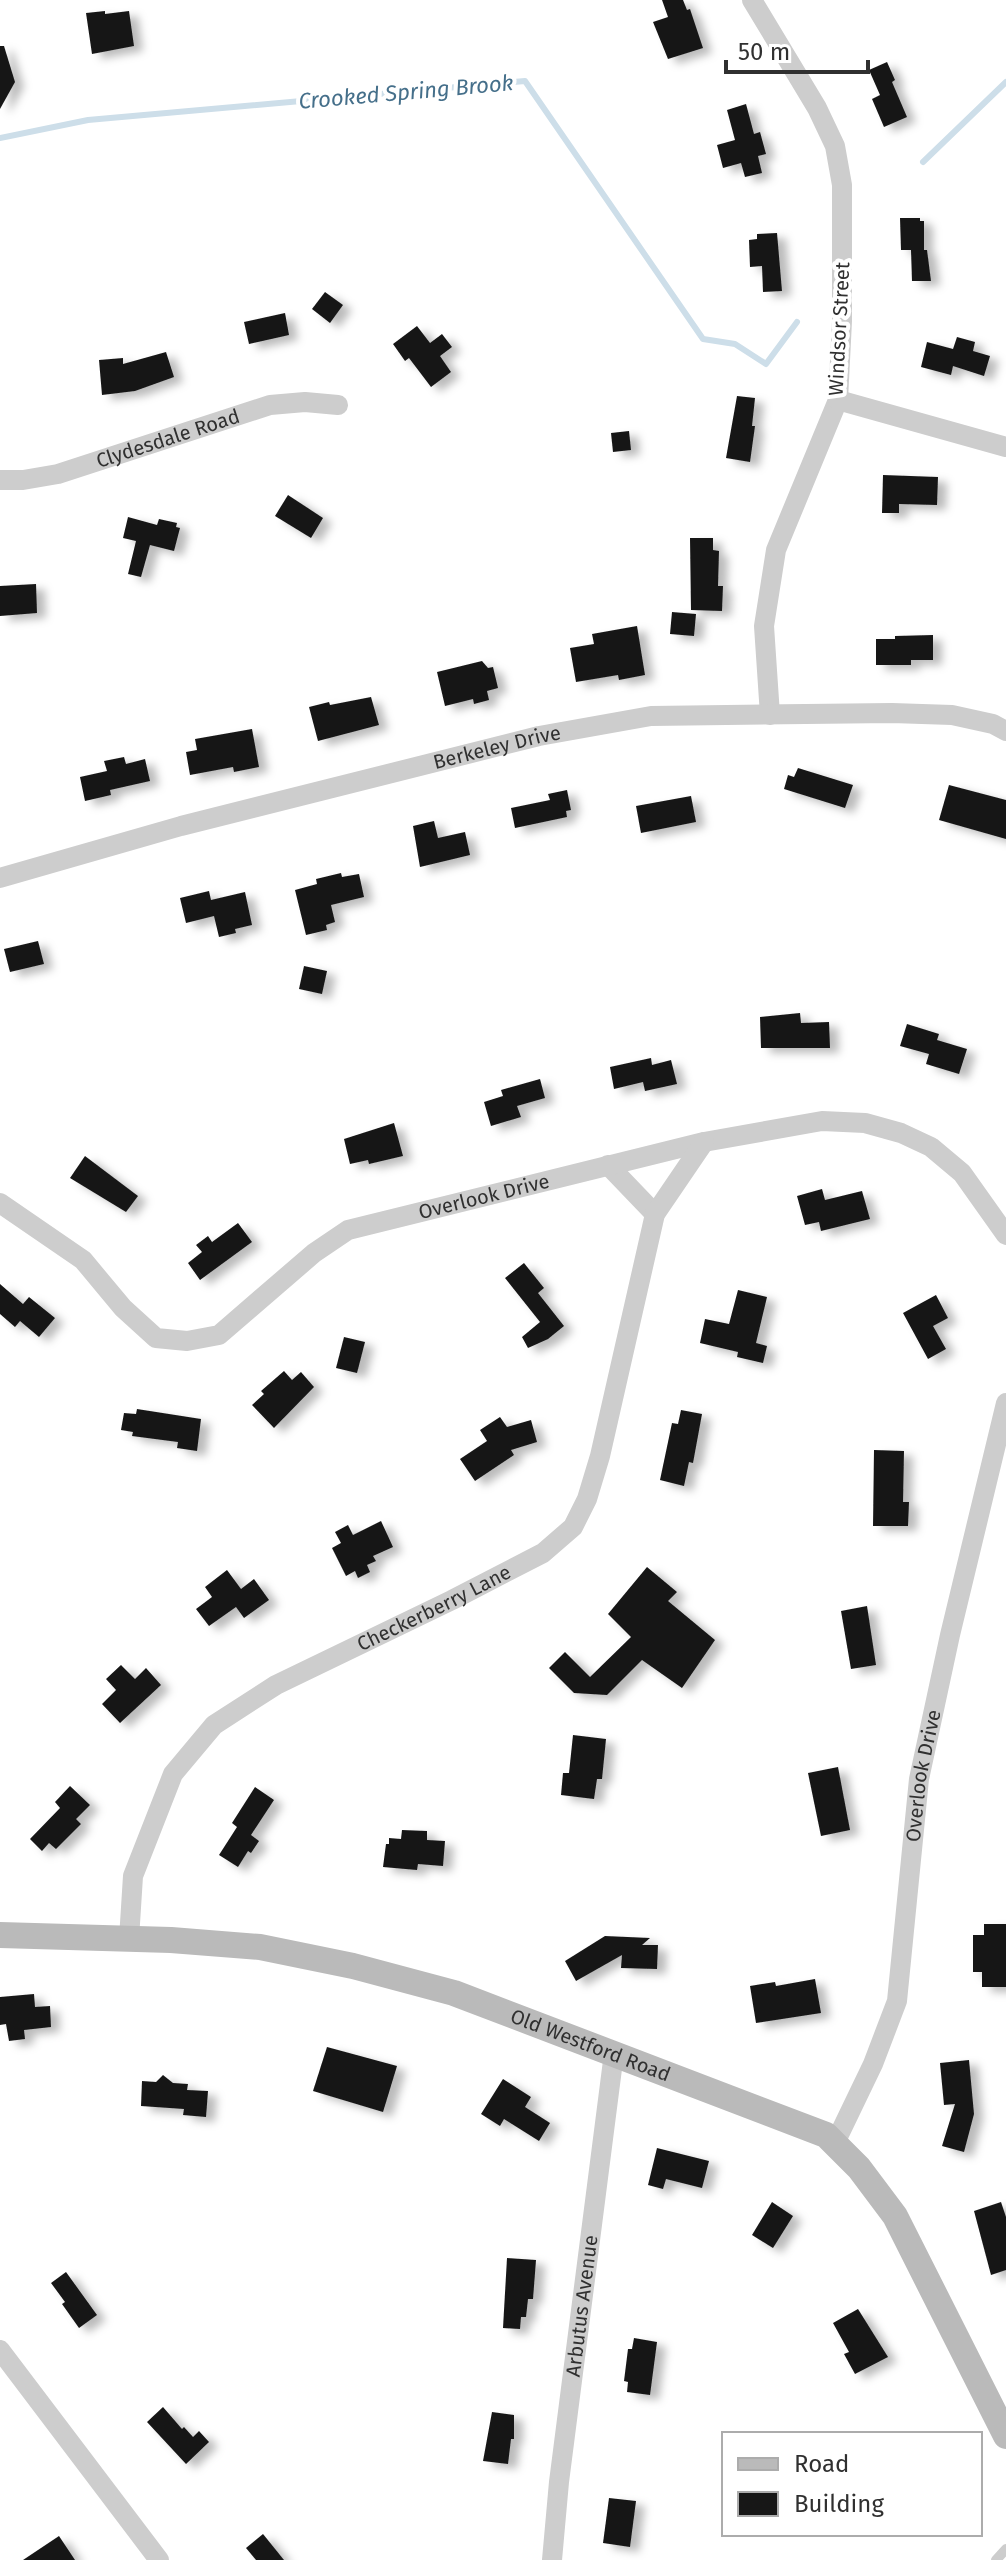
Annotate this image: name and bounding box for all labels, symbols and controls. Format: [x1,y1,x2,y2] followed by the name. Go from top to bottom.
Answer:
[726,24,868,74] scale bar
[738,38,790,66] text: 50 m
[297,69,515,115] water label: Crooked Spring Brook
[824,261,855,397] street label: Windsor Street
[93,404,243,473] street label: Clydesdale Road
[431,720,563,774] street label: Berkeley Drive
[416,1169,552,1224] street label: Overlook Drive
[353,1560,515,1656] street label: Checkerberry Lane
[901,1707,946,1843] street label: Overlook Drive
[507,2004,674,2087] street label: Old Westford Road
[561,2233,603,2378] street label: Arbutus Avenue
[722,2432,982,2536] legend
[794,2450,849,2478] text: Road
[794,2490,884,2518] text: Building

